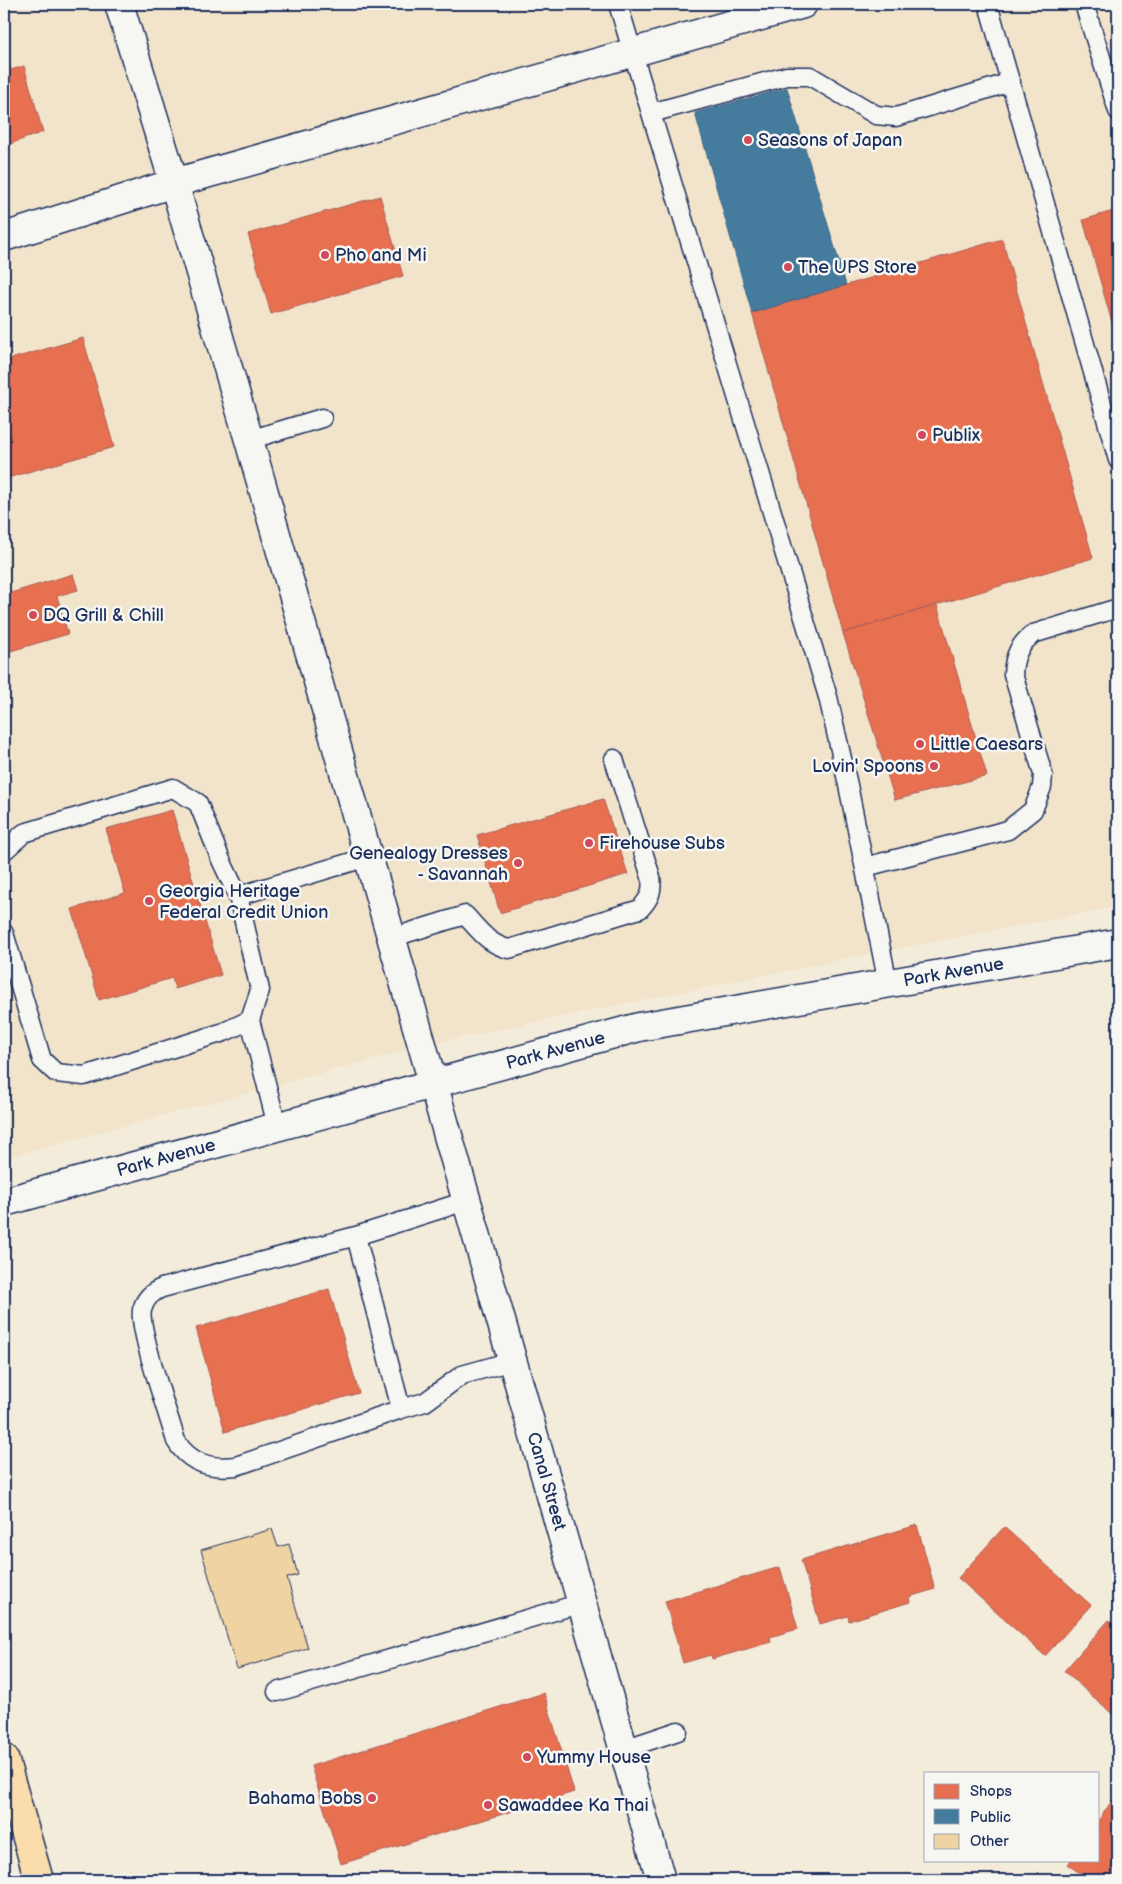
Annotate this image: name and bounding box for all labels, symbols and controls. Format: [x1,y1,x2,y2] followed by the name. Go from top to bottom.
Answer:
[758,130,902,151] place label: Seasons of Japan
[742,134,754,146] marker: Seasons of Japan
[335,245,427,266] place label: Pho and Mi
[319,249,331,261] marker: Pho and Mi
[798,257,917,278] place label: The UPS Store
[782,261,794,273] marker: The UPS Store
[932,425,981,446] place label: Publix
[916,429,928,441] marker: Publix
[43,605,164,626] place label: DQ Grill & Chill
[27,609,39,621] marker: DQ Grill & Chill
[930,734,1043,755] place label: Little Caesars
[914,738,926,750] marker: Little Caesars
[812,756,924,777] place label: Lovin' Spoons
[928,760,940,772] marker: Lovin' Spoons
[599,833,725,854] place label: Firehouse Subs
[583,837,595,849] marker: Firehouse Subs
[349,843,508,885] place label: Genealogy Dresses - Savannah
[512,857,524,869] marker: Genealogy Dresses - Savannah
[159,881,329,923] place label: Georgia Heritage Federal Credit Union
[143,895,155,907] marker: Georgia Heritage Federal Credit Union
[902,953,1006,991] street label: Park Avenue
[504,1026,607,1074] street label: Park Avenue
[114,1134,218,1181] street label: Park Avenue
[523,1430,571,1533] street label: Canal Street
[536,1747,651,1768] place label: Yummy House
[521,1751,533,1763] marker: Yummy House
[924,1772,1100,1862] legend
[970,1782,1013,1801] text: Shops
[248,1788,362,1809] place label: Bahama Bobs
[366,1792,378,1804] marker: Bahama Bobs
[498,1795,649,1816] place label: Sawaddee Ka Thai
[482,1799,494,1811] marker: Sawaddee Ka Thai
[970,1808,1011,1827] text: Public
[970,1832,1009,1851] text: Other

